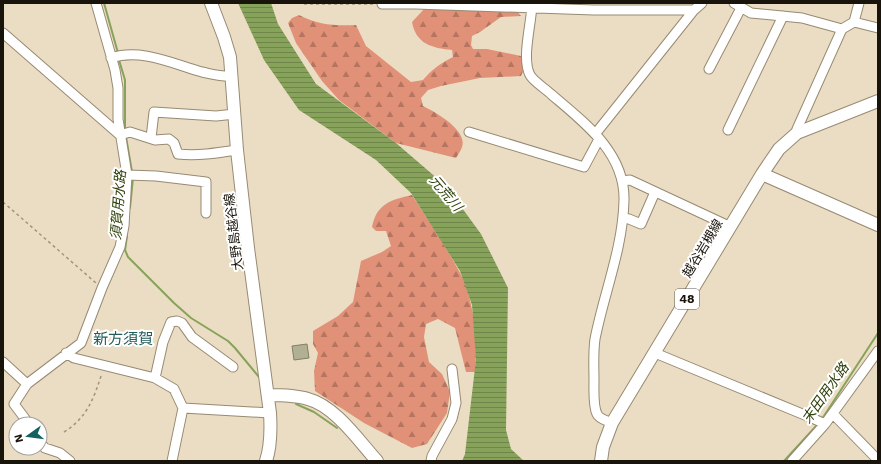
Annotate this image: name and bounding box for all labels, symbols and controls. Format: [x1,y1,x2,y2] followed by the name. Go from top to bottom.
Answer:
[108,169,128,240] water label: 須賀用水路
[426,172,467,216] water label: 元荒川
[221,192,246,272] street label: 大野島越谷線
[679,217,726,280] street label: 越谷岩槻線
[675,289,699,309] road number: 48
[93,330,153,348] district label: 新方須賀
[798,359,852,426] water label: 末田用水路
[8,416,48,456] north arrow
[11,433,26,444] text: N

